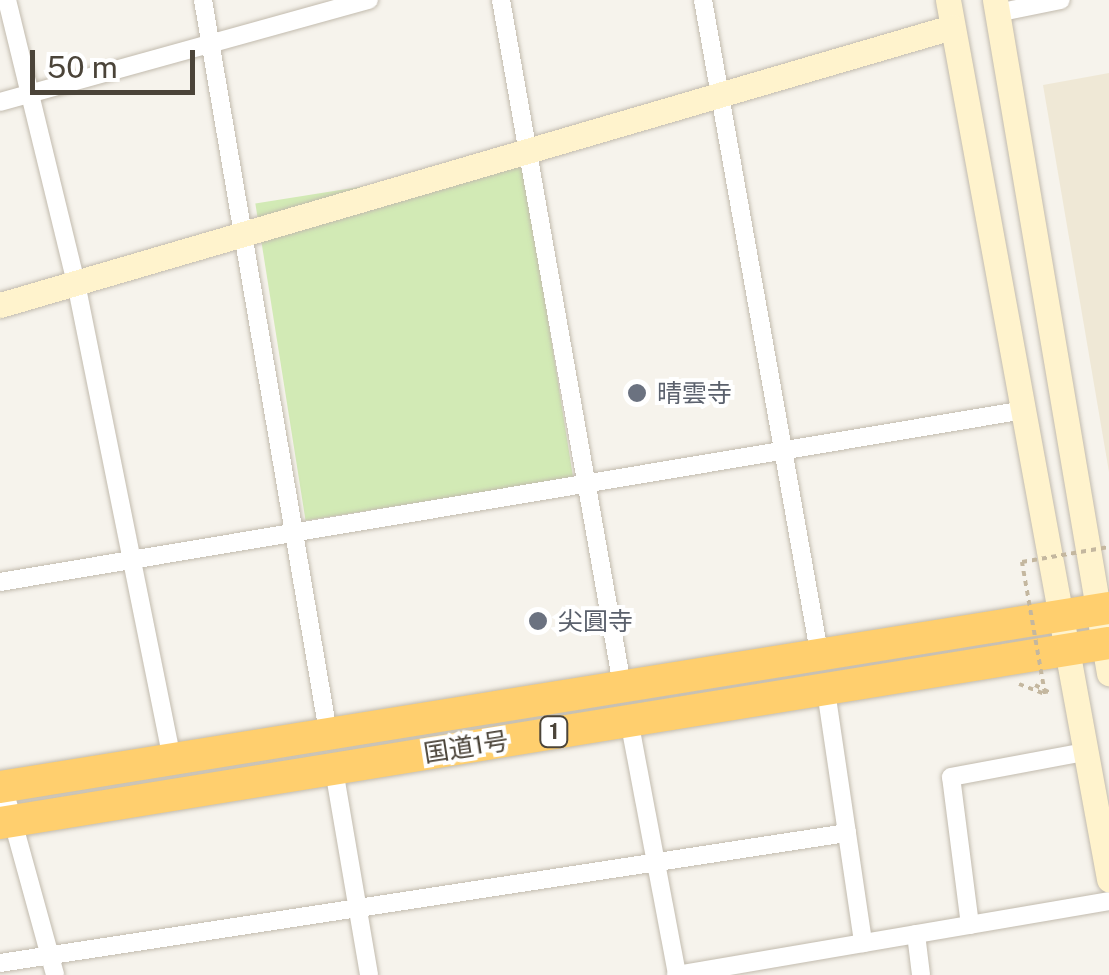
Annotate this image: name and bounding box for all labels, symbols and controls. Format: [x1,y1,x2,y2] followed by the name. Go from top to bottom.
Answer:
[35,30,200,92] scale bar
[47,49,118,85] text: 50 m
[657,378,732,408] place label: 晴雲寺
[626,382,648,404] marker: 晴雲寺
[558,606,633,636] place label: 尖圓寺
[527,610,549,632] marker: 尖圓寺
[539,715,569,749] road number: 1
[422,726,510,768] street label: 国道1号

